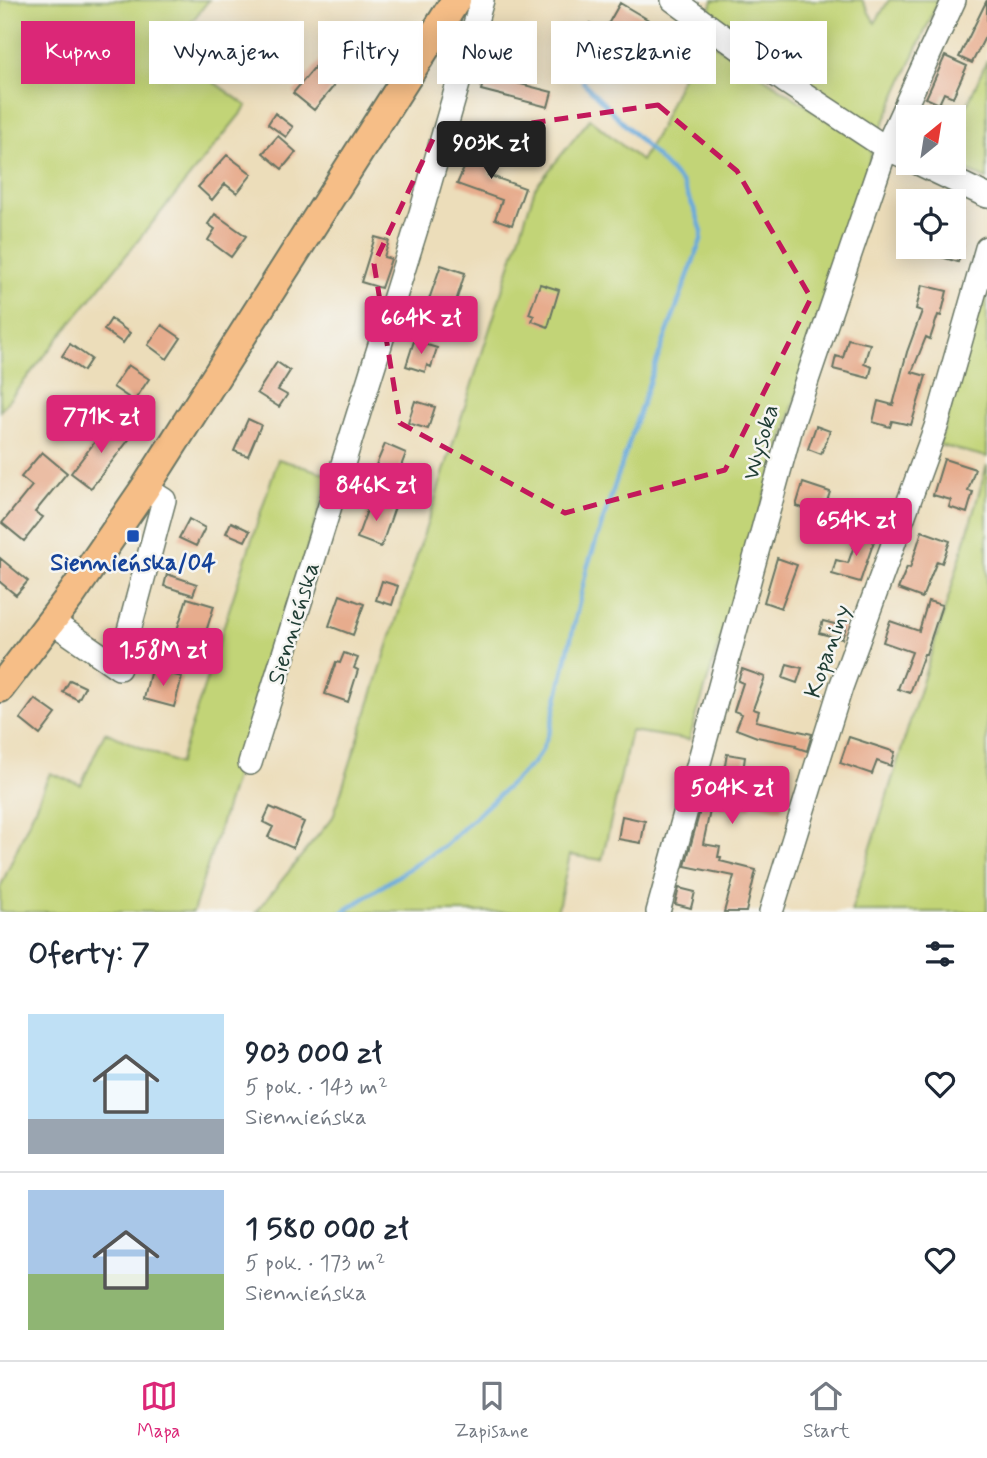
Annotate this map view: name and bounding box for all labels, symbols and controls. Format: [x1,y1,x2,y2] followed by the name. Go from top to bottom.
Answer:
[21,21,135,84] chip: Kupno
[149,21,304,84] chip: Wynajem
[318,21,423,84] chip: Filtry
[437,21,537,84] chip: Nowe
[551,21,716,84] chip: Mieszkanie
[730,21,827,84] chip: Dom
[896,105,966,175] north arrow
[896,105,966,259] map controls
[426,122,556,181] pin: 903K zł
[453,129,529,159] text: 903K zł
[896,189,966,259] button: locate
[356,296,486,356] pin: 664K zł
[381,304,461,334] text: 664K zł
[36,396,166,455] pin: 771K zł
[736,401,787,484] street label: Wysoka
[62,403,140,433] text: 771K zł
[311,463,441,523] pin: 846K zł
[336,471,416,501] text: 846K zł
[791,498,921,558] pin: 654K zł
[816,506,896,536] text: 654K zł
[125,528,141,544] marker: Siennieńska/04
[50,548,216,579] place label: Siennieńska/04
[261,558,328,689] street label: Siennieńska
[798,601,859,702] street label: Kopaniny
[91,628,235,688] pin: 1.58M zł
[119,636,207,666] text: 1.58M zł
[667,766,797,826] pin: 504K zł
[690,774,774,804] text: 504K zł
[28,935,150,974] text: Oferty: 7
[921,935,959,973] icon: filters
[245,1034,382,1073] text: 903 000 zł
[84,1042,168,1126] icon: home
[921,1065,959,1103] icon: heart
[245,1073,388,1103] text: 5 pok. · 143 m²
[245,1103,367,1133] text: Siennieńska
[245,1210,409,1249] text: 1 580 000 zł
[84,1218,168,1302] icon: home
[921,1241,959,1279] icon: heart
[245,1249,385,1279] text: 5 pok. · 173 m²
[245,1279,367,1309] text: Siennieńska
[137,1377,180,1444] tab: Mapa
[454,1377,529,1444] tab: Zapisane
[803,1377,850,1444] tab: Start

